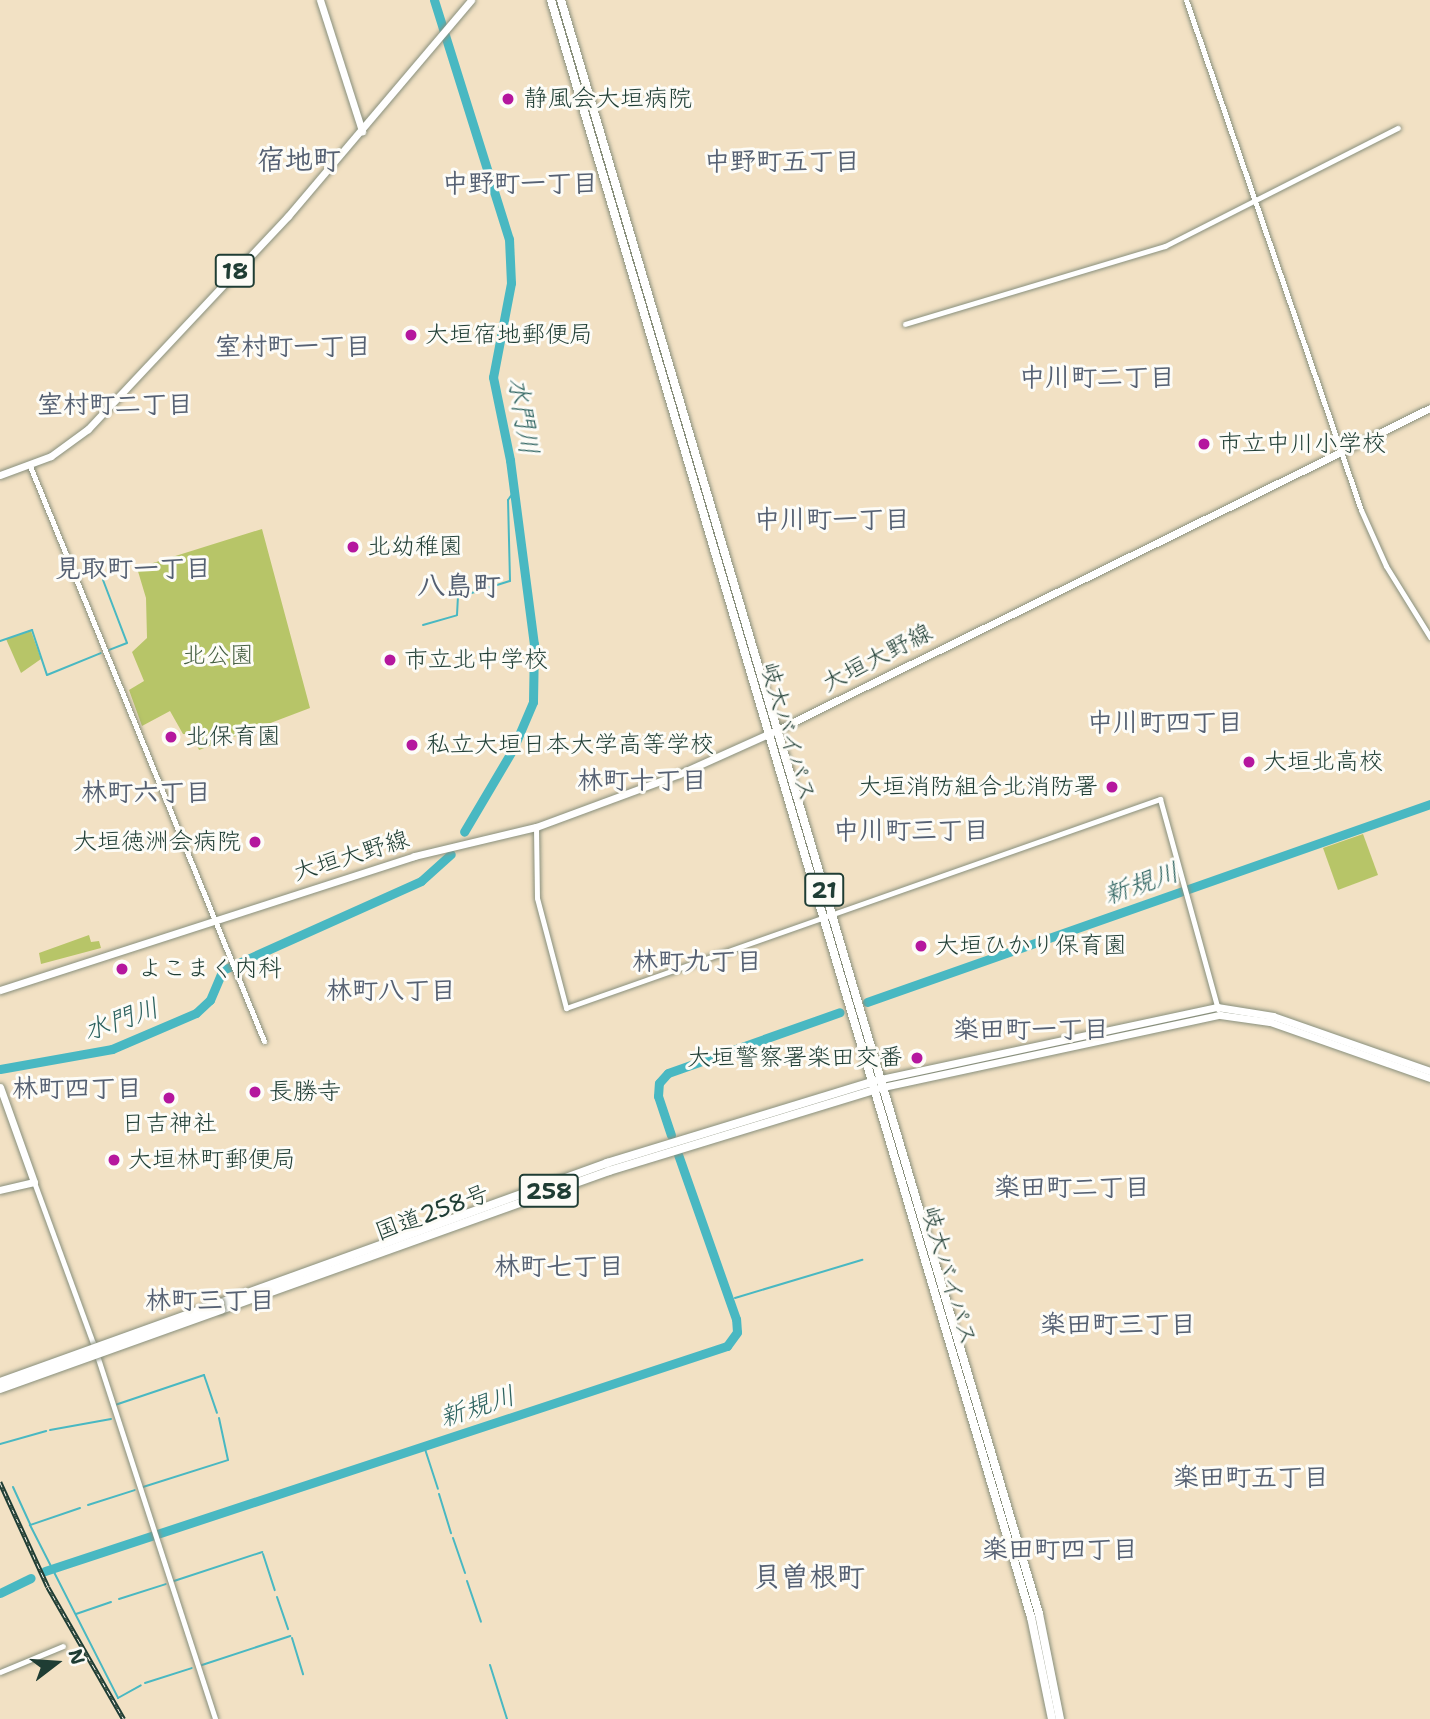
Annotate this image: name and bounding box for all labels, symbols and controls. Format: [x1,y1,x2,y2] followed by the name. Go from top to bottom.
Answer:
[524,85,692,113] place label: 静風会大垣病院
[498,89,518,109] marker: 静風会大垣病院
[257,142,341,176] district label: 宿地町
[704,145,860,177] district label: 中野町五丁目
[442,167,598,199] district label: 中野町一丁目
[214,252,256,290] road number: 18
[425,321,593,349] place label: 大垣宿地郵便局
[403,327,419,343] marker: 大垣宿地郵便局
[215,330,371,362] district label: 室村町一丁目
[1019,361,1175,393] district label: 中川町二丁目
[502,375,546,457] water label: 水門川
[37,388,193,420] district label: 室村町二丁目
[1218,430,1386,458] place label: 市立中川小学校
[1196,436,1212,452] marker: 市立中川小学校
[754,503,910,535] district label: 中川町一丁目
[367,533,463,561] place label: 北幼稚園
[345,539,361,555] marker: 北幼稚園
[55,552,211,584] district label: 見取町一丁目
[417,568,501,602] district label: 八島町
[817,618,937,698] street label: 大垣大野線
[182,642,254,670] park label: 北公園
[404,646,548,674] place label: 市立北中学校
[382,652,398,668] marker: 市立北中学校
[754,659,822,805] street label: 岐大バイパス
[1087,706,1243,738] district label: 中川町四丁目
[185,723,281,751] place label: 北保育園
[163,729,179,745] marker: 北保育園
[426,731,714,759] place label: 私立大垣日本大学高等学校
[404,737,420,753] marker: 私立大垣日本大学高等学校
[1263,748,1383,776] place label: 大垣北高校
[1241,754,1257,770] marker: 大垣北高校
[577,764,707,796] district label: 林町十丁目
[858,773,1098,801] place label: 大垣消防組合北消防署
[81,776,211,808] district label: 林町六丁目
[1104,779,1120,795] marker: 大垣消防組合北消防署
[833,814,989,846] district label: 中川町三丁目
[289,825,413,887] street label: 大垣大野線
[73,828,241,856] place label: 大垣徳洲会病院
[247,834,263,850] marker: 大垣徳洲会病院
[1099,856,1183,910] water label: 新規川
[803,870,845,909] road number: 21
[935,932,1127,960] place label: 大垣ひかり保育園
[913,938,929,954] marker: 大垣ひかり保育園
[632,945,762,977] district label: 林町九丁目
[138,955,282,983] place label: よこまく内科
[112,959,132,979] marker: よこまく内科
[326,974,456,1006] district label: 林町八丁目
[79,992,163,1046] water label: 水門川
[953,1013,1109,1045] district label: 楽田町一丁目
[687,1044,903,1072] place label: 大垣警察署楽田交番
[909,1050,925,1066] marker: 大垣警察署楽田交番
[12,1072,142,1104] district label: 林町四丁目
[269,1078,341,1106] place label: 長勝寺
[247,1084,263,1100] marker: 長勝寺
[161,1090,177,1106] marker: 日吉神社
[121,1110,217,1138] place label: 日吉神社
[128,1146,296,1174] place label: 大垣林町郵便局
[106,1152,122,1168] marker: 大垣林町郵便局
[994,1171,1150,1203] district label: 楽田町二丁目
[518,1172,580,1210] road number: 258
[371,1179,493,1247] street label: 国道258号
[915,1203,983,1349] street label: 岐大バイパス
[494,1250,624,1282] district label: 林町七丁目
[145,1284,275,1316] district label: 林町三丁目
[1040,1308,1196,1340] district label: 楽田町三丁目
[435,1379,519,1433] water label: 新規川
[1173,1461,1329,1493] district label: 楽田町五丁目
[982,1533,1138,1565] district label: 楽田町四丁目
[753,1559,865,1593] district label: 貝曽根町
[21,1628,91,1698] north arrow
[62,1646,91,1668] text: N

